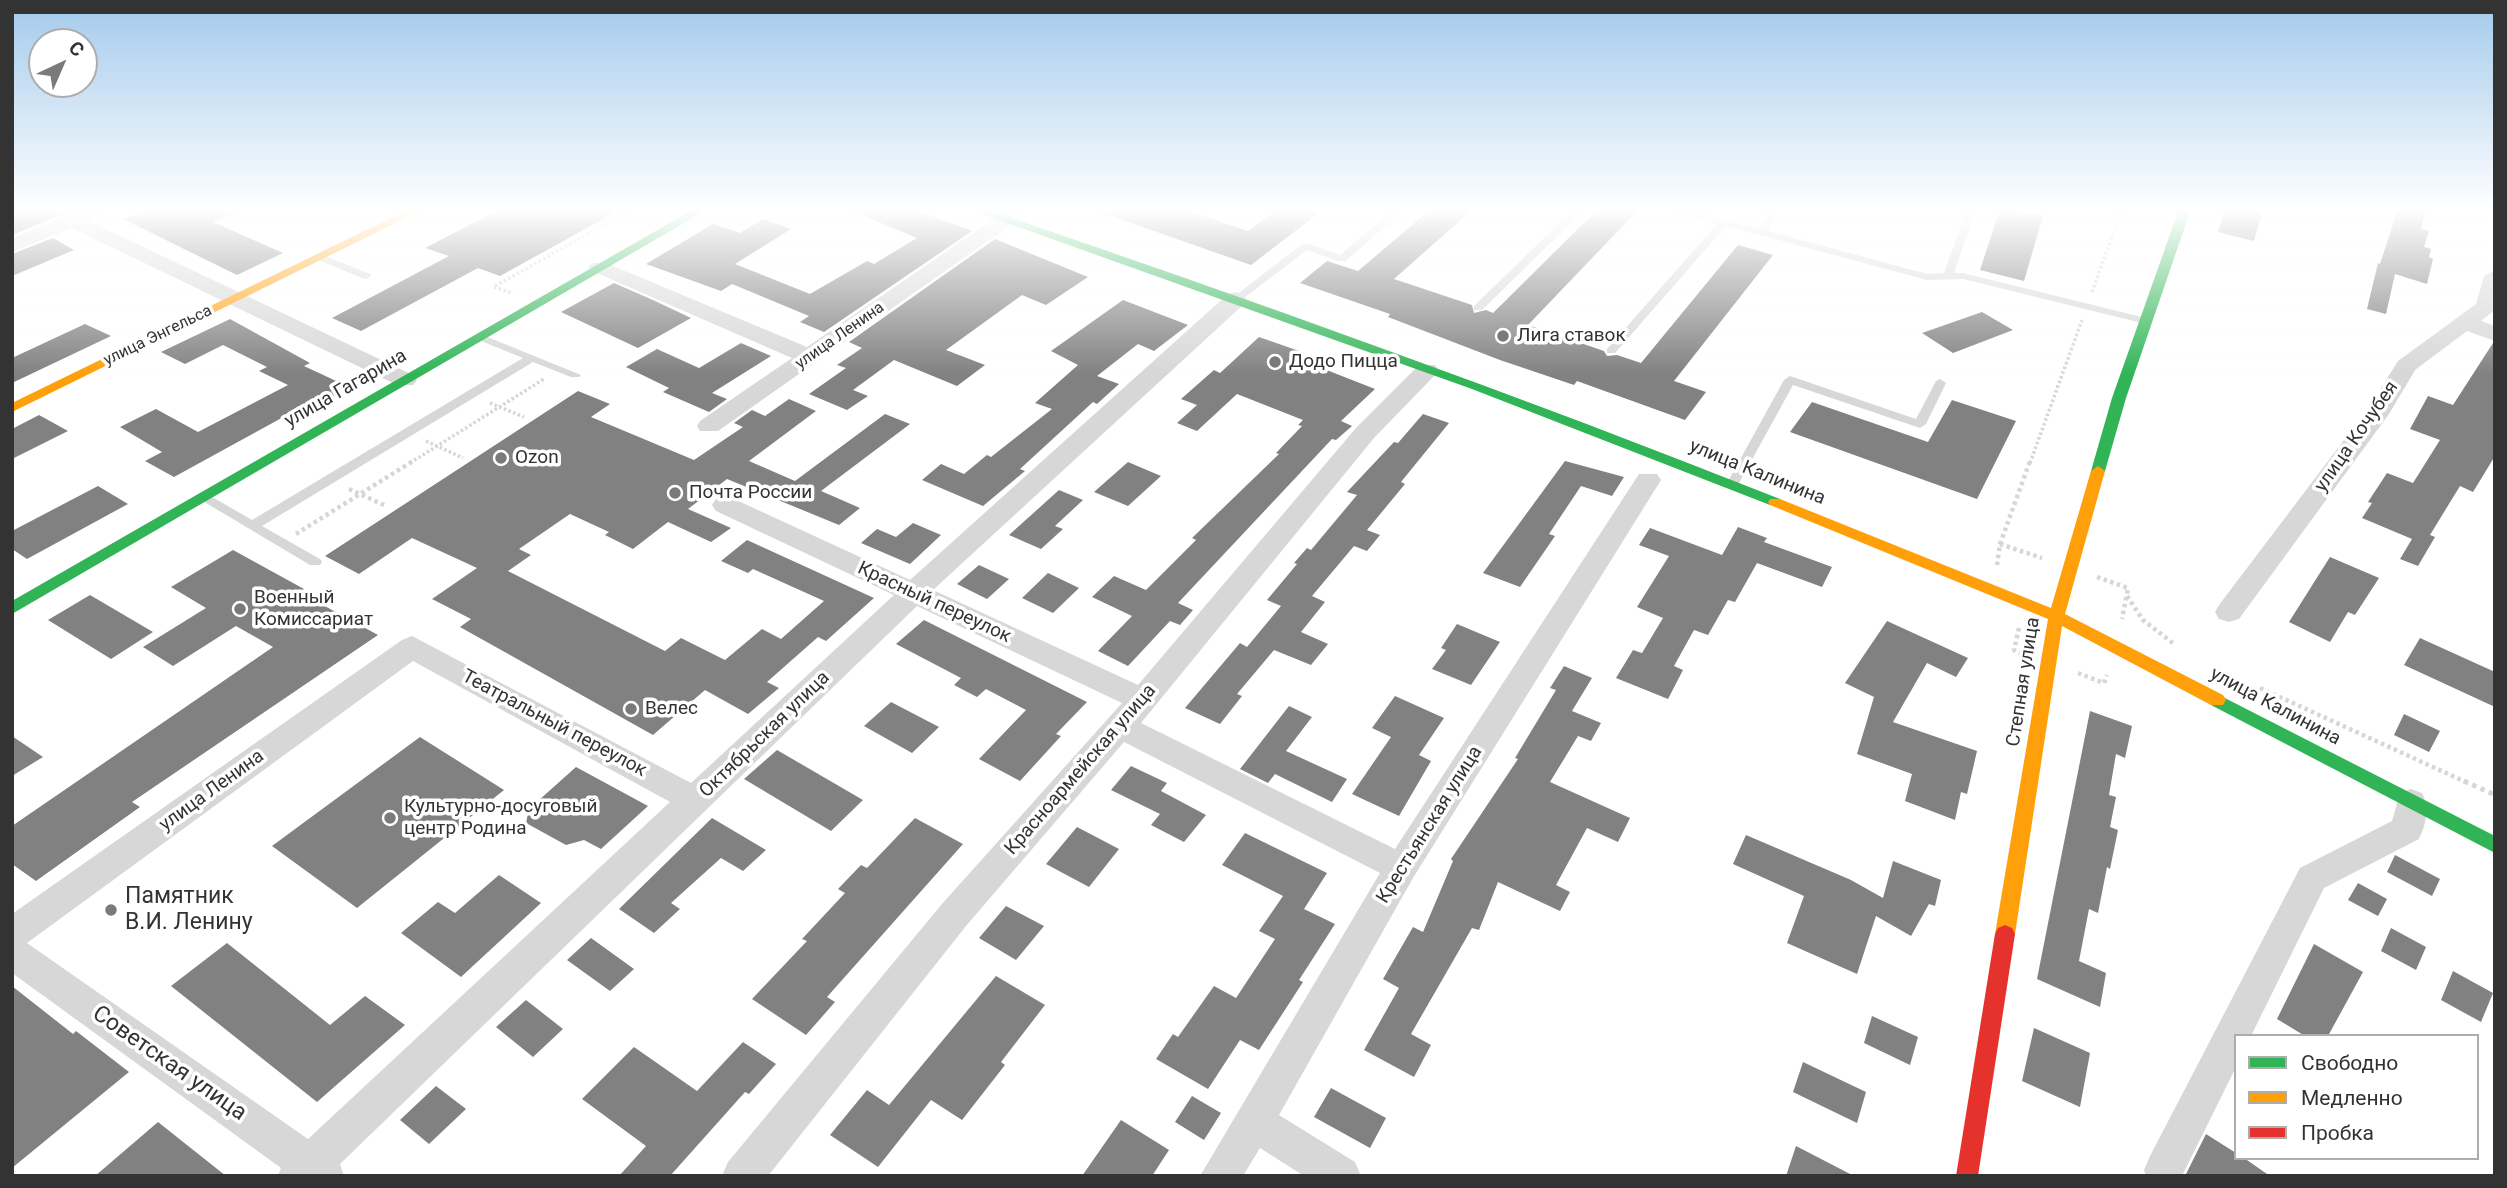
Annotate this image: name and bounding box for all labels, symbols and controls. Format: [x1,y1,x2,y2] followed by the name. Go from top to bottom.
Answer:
[28,28,98,98] north arrow
[64,36,89,62] text: С
[792,298,888,374] street label: улица Ленина
[101,302,215,370] street label: улица Энгельса
[1517,325,1626,347] place label: Лига ставок
[1495,328,1511,344] marker: Лига ставок
[281,345,411,433] street label: улица Гагарина
[1289,351,1398,373] place label: Додо Пицца
[1267,354,1283,370] marker: Додо Пицца
[2310,377,2404,497] street label: улица Кочубея
[1686,435,1828,511] street label: улица Калинина
[515,447,559,469] place label: Ozon
[493,450,509,466] marker: Ozon
[689,482,812,504] place label: Почта России
[667,485,683,501] marker: Почта России
[854,557,1014,649] street label: Красный переулок
[254,587,373,631] place label: Военный Комиссариат
[232,601,248,617] marker: Военный Комиссариат
[2003,616,2045,748] street label: Степная улица
[2206,663,2344,751] street label: улица Калинина
[458,666,650,782] street label: Театральный переулок
[695,667,835,803] street label: Октябрьская улица
[1001,680,1161,860] street label: Красноармейская улица
[645,698,698,720] place label: Велес
[623,701,639,717] marker: Велес
[1372,742,1488,908] street label: Крестьянская улица
[155,745,269,837] street label: улица Ленина
[404,796,597,840] place label: Культурно-досуговый центр Родина
[382,810,398,826] marker: Культурно-досуговый центр Родина
[125,883,253,937] place label: Памятник В.И. Ленину
[103,902,119,918] marker: Памятник В.И. Ленину
[87,1001,251,1127] street label: Советская улица
[2234,1034,2479,1160] legend
[2301,1051,2398,1075] text: Свободно
[2301,1086,2403,1110] text: Медленно
[2301,1121,2374,1145] text: Пробка

